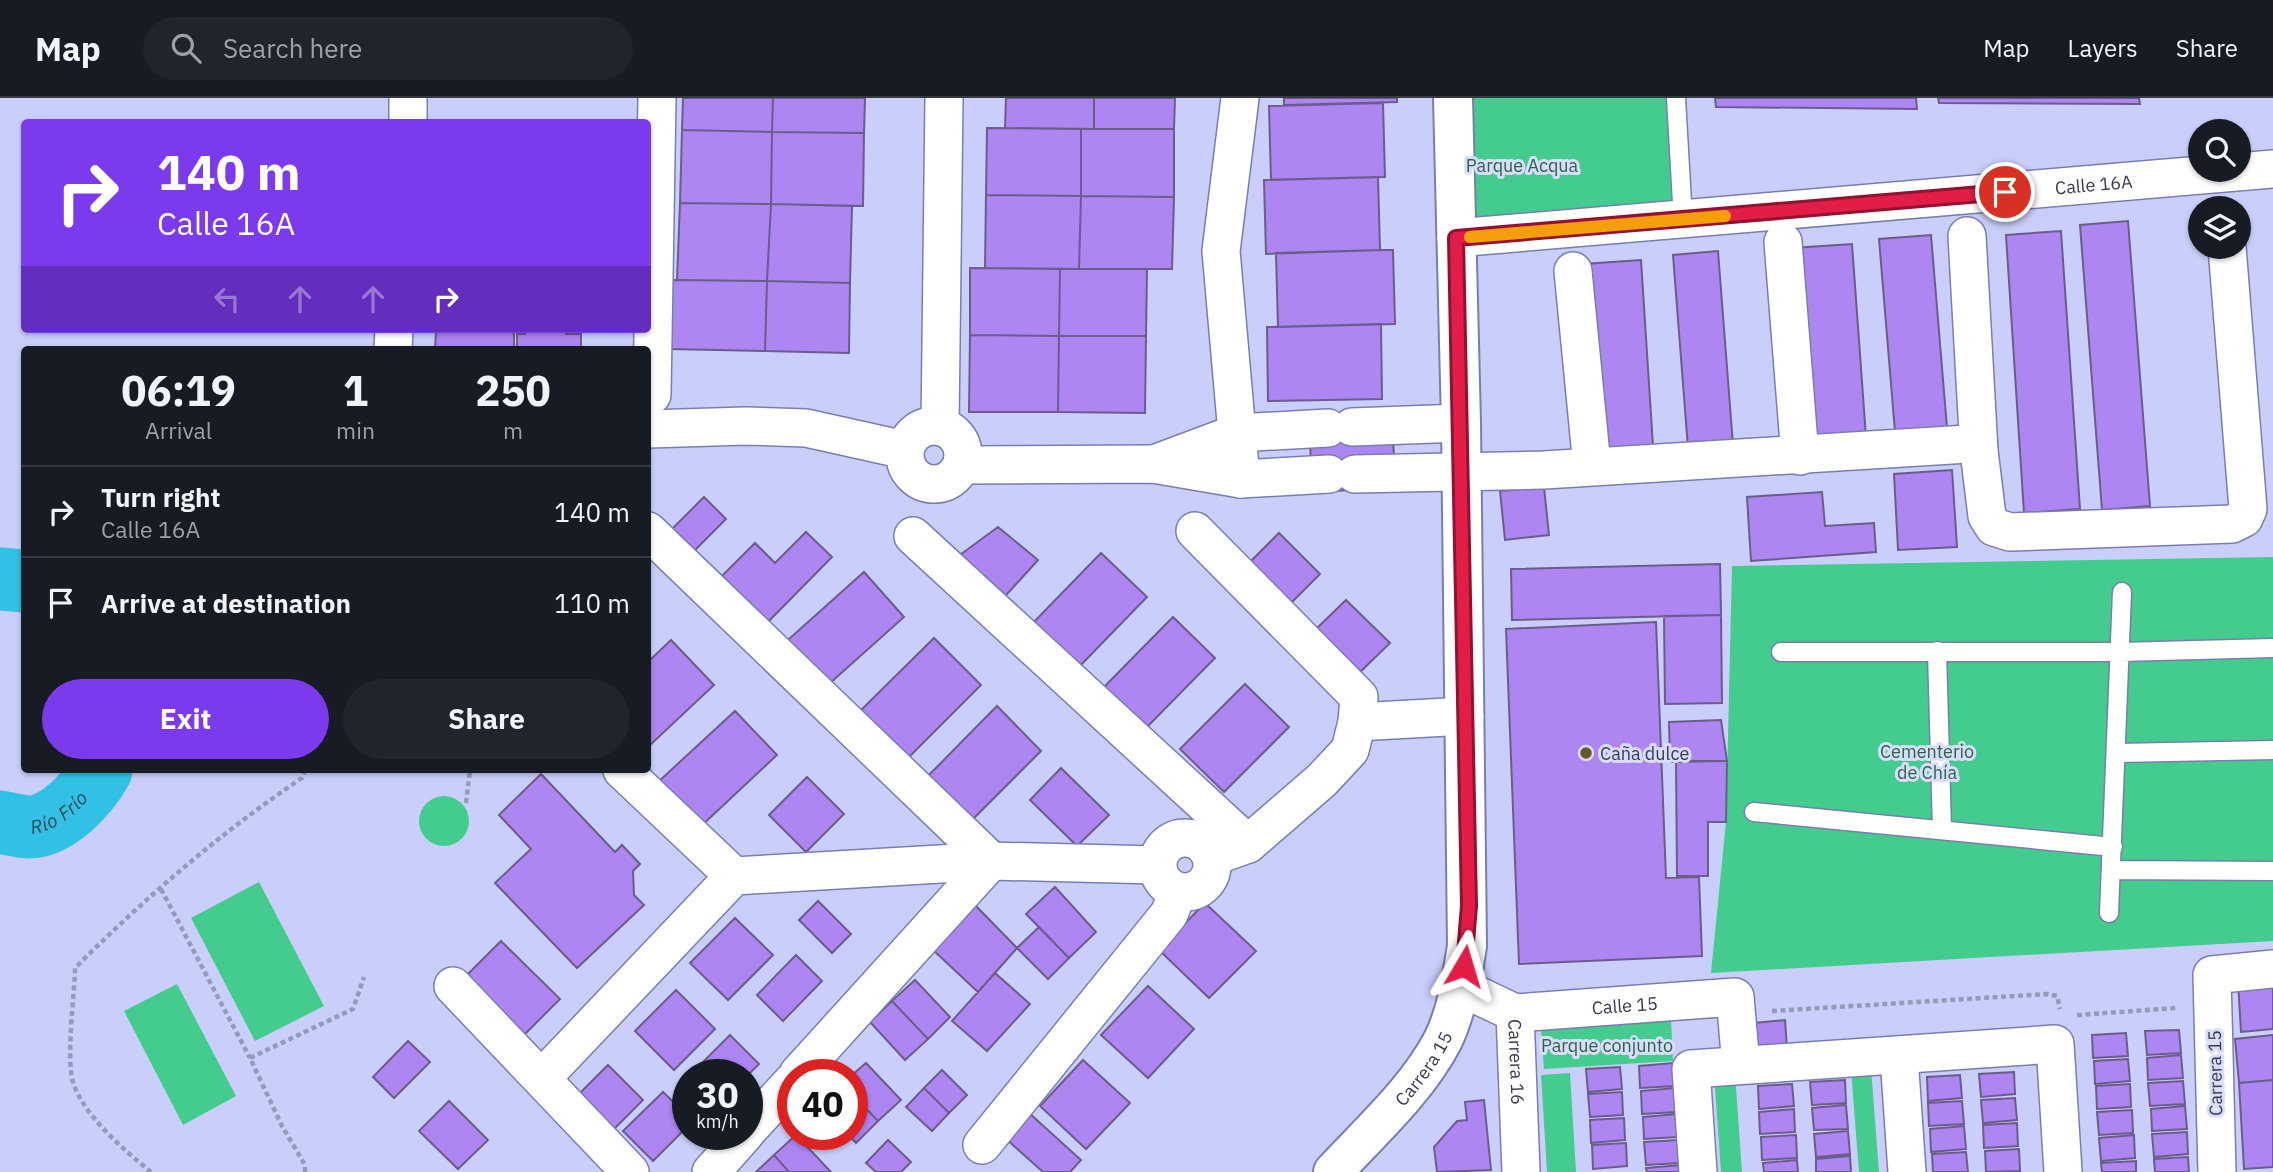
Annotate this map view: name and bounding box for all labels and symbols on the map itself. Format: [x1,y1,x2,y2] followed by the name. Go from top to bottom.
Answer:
[1466,154,1579,177] park label: Parque Acqua
[1975,162,2035,222] pin
[2054,169,2134,199] street label: Calle 16A
[1880,740,1974,784] park label: Cementerio de Chía
[1600,742,1689,765] place label: Caña dulce
[1578,745,1594,761] marker: Caña dulce
[28,786,93,839] water label: Río Frío
[1427,929,1501,1003] position arrow
[1591,991,1659,1019] street label: Calle 15
[1504,1019,1530,1105] street label: Carrera 16
[1390,1027,1457,1110] street label: Carrera 15
[2203,1030,2227,1116] street label: Carrera 15
[1541,1034,1673,1057] park label: Parque conjunto
[777,1059,868,1150] speed limit sign: 40

